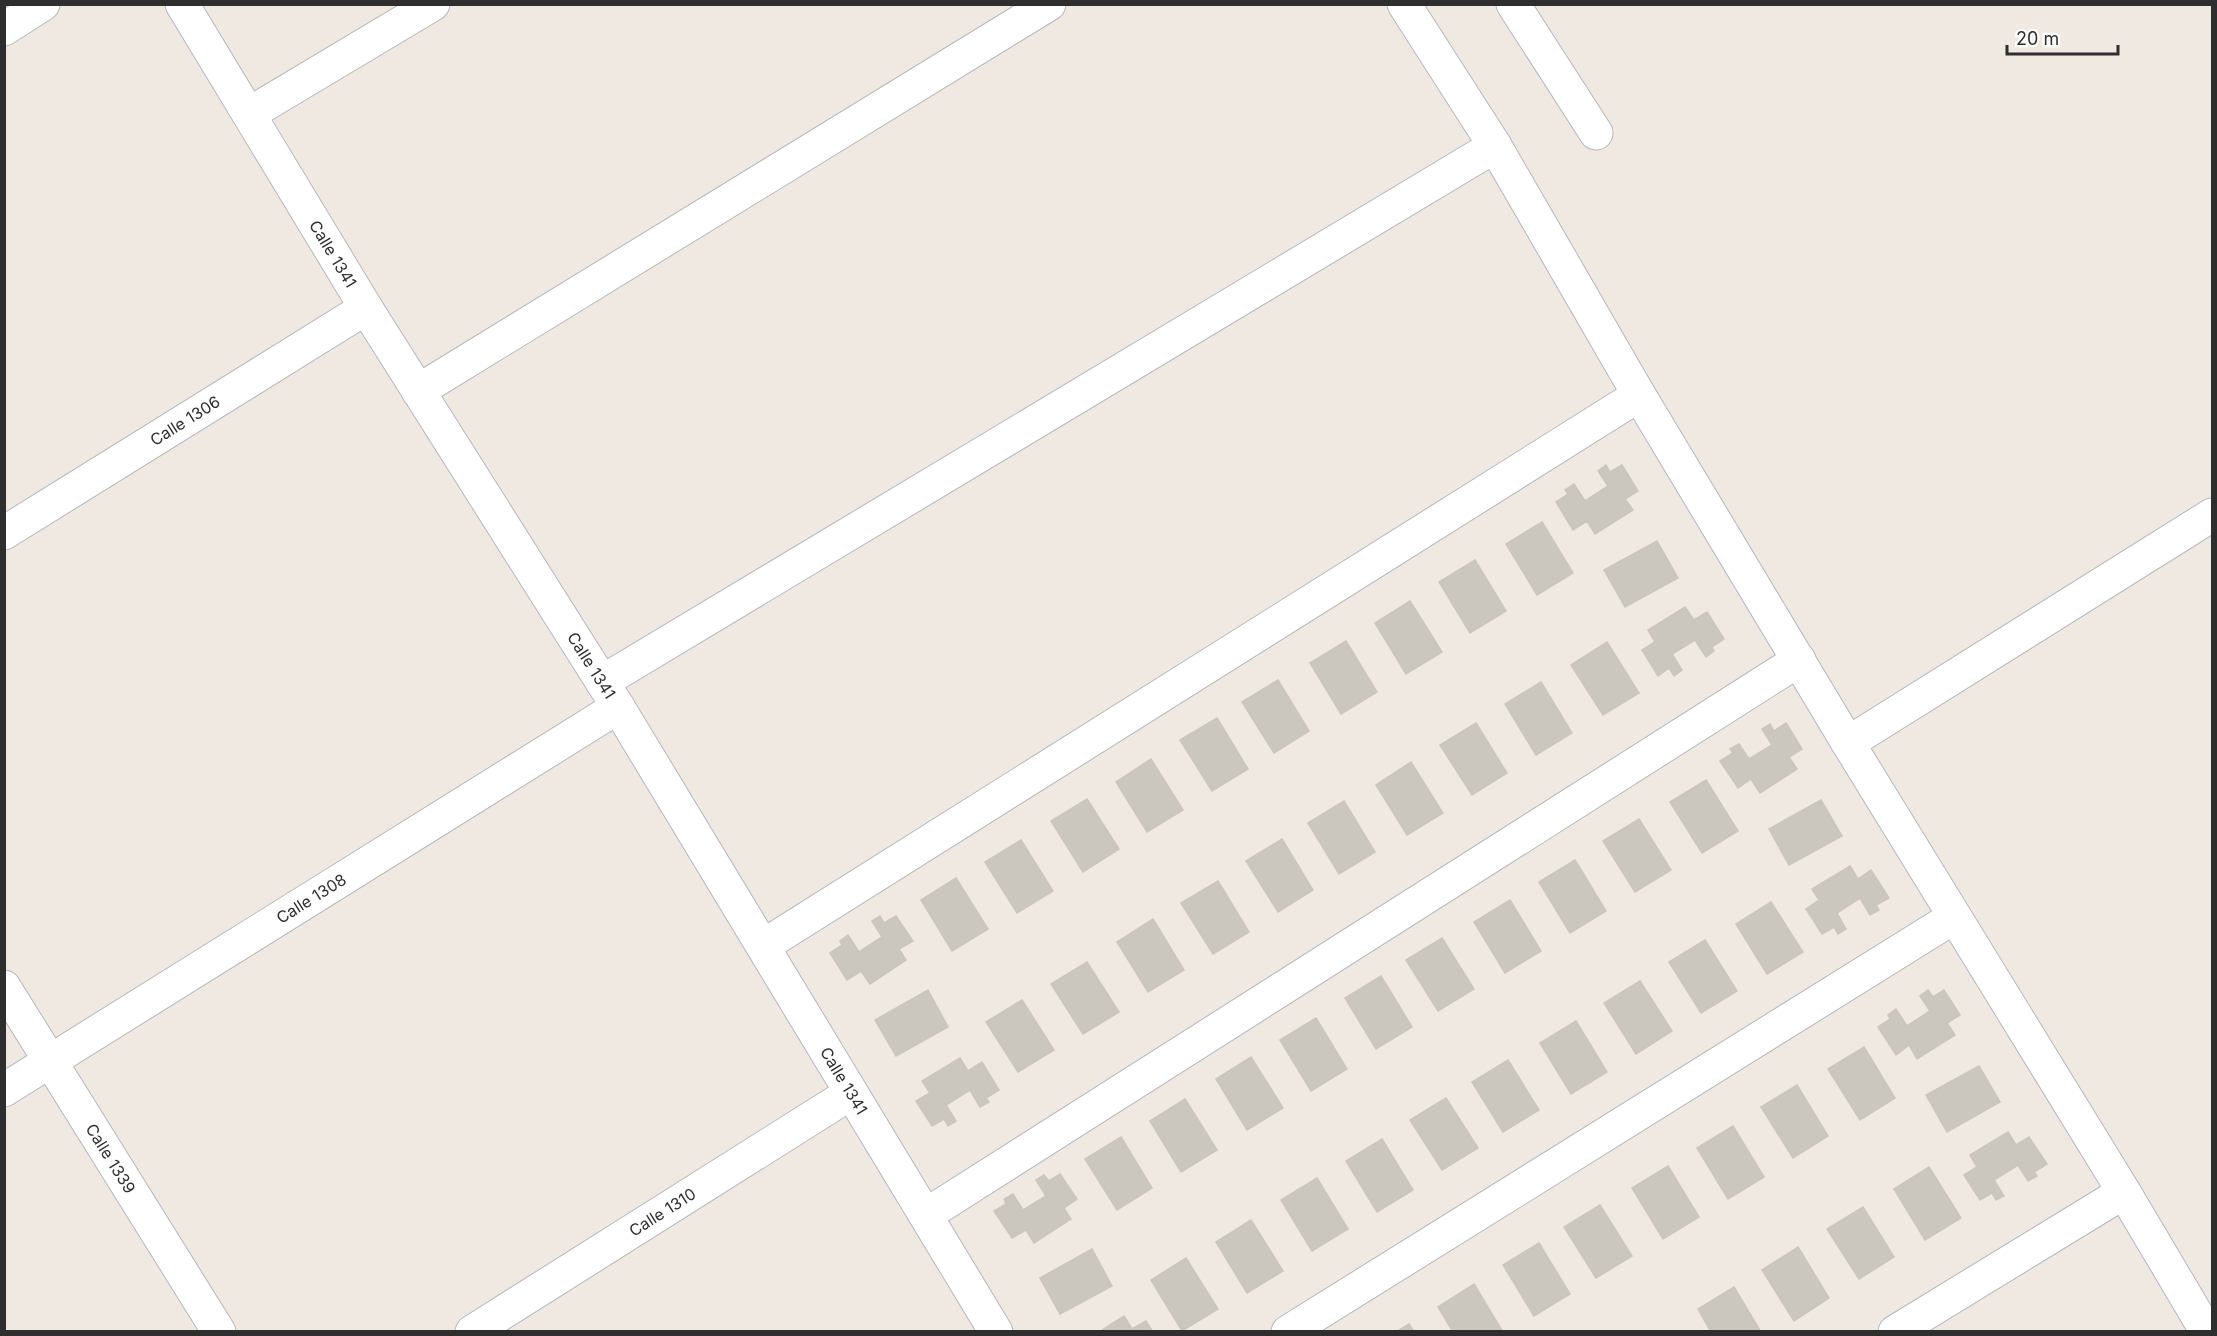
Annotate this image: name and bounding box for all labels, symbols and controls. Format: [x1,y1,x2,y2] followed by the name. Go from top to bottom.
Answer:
[2007,18,2118,56] scale bar
[2016,28,2059,49] text: 20 m
[305,216,361,291] street label: Calle 1341
[146,391,224,450] street label: Calle 1306
[563,628,620,702] street label: Calle 1341
[272,869,350,928] street label: Calle 1308
[816,1043,872,1118] street label: Calle 1341
[82,1120,140,1197] street label: Calle 1339
[625,1183,699,1241] street label: Calle 1310

